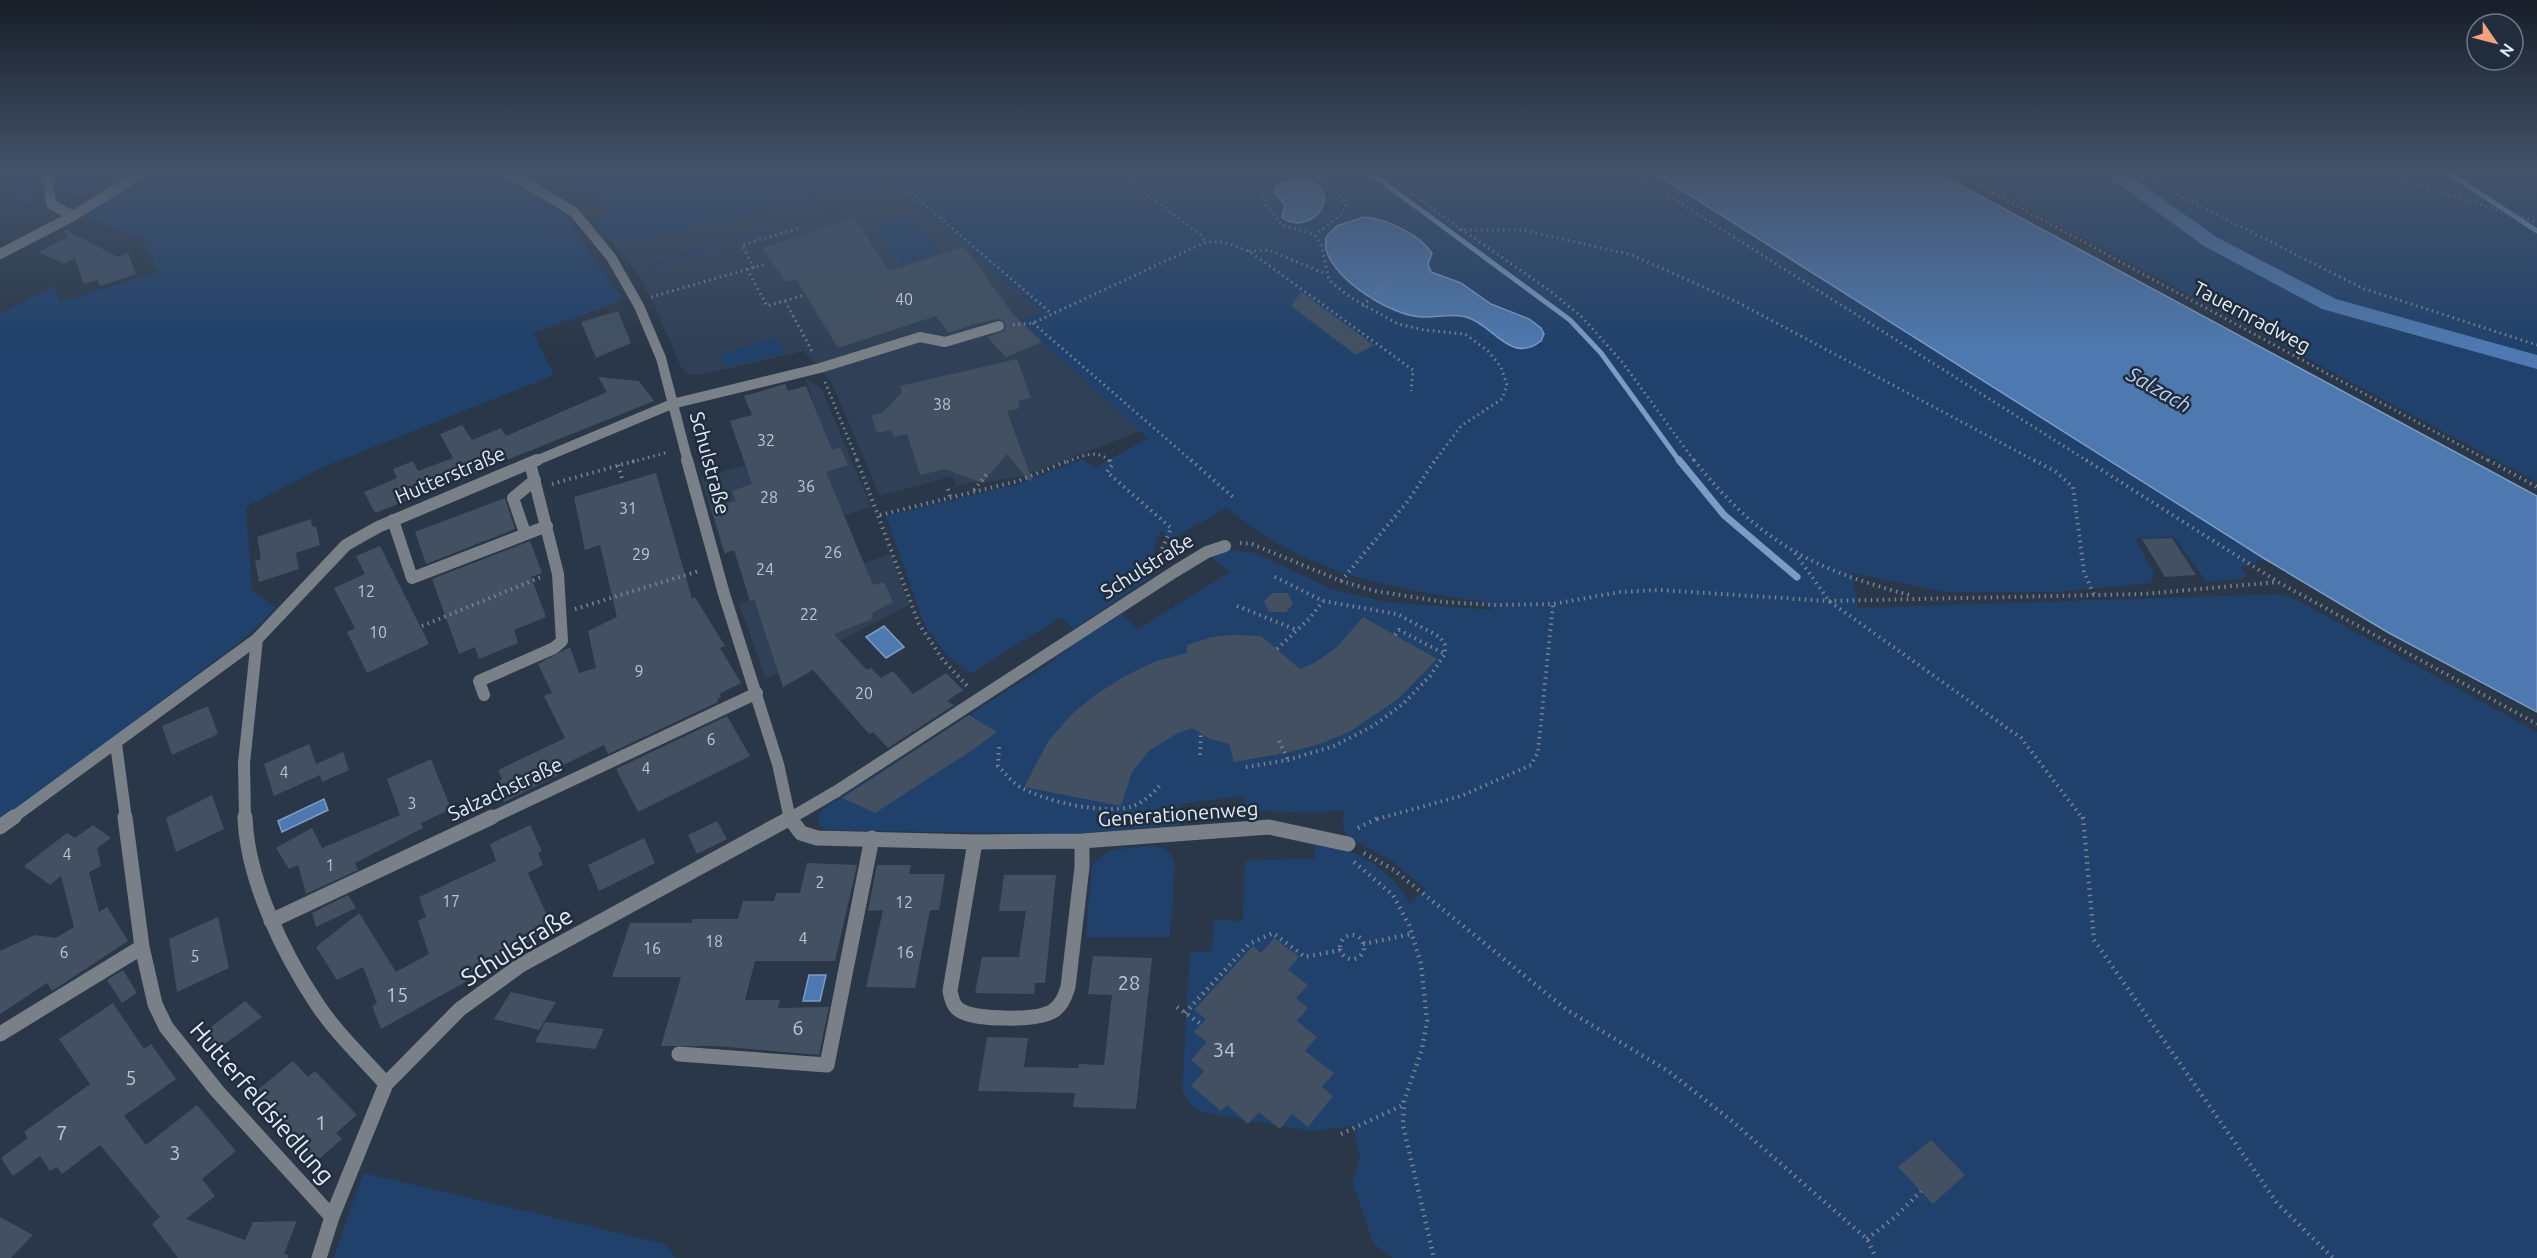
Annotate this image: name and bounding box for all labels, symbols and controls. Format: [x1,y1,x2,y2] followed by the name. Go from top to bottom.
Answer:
[2465,12,2525,72] north arrow
[2496,41,2518,61] text: N
[2190,276,2315,357] street label: Tauernradweg
[895,290,913,308] house number: 40
[2122,361,2196,417] water label: Salzach
[933,395,951,413] house number: 38
[686,409,735,517] street label: Schulstraße
[757,431,775,449] house number: 32
[391,441,508,508] street label: Hutterstraße
[797,477,815,495] house number: 36
[760,488,778,506] house number: 28
[619,499,637,517] house number: 31
[1096,528,1197,603] street label: Schulstraße
[824,543,842,561] house number: 26
[632,545,650,563] house number: 29
[756,560,774,578] house number: 24
[357,582,375,600] house number: 12
[800,605,818,623] house number: 22
[369,623,387,641] house number: 10
[634,662,644,680] house number: 9
[855,684,873,702] house number: 20
[706,730,716,748] house number: 6
[444,752,566,825] street label: Salzachstraße
[641,759,651,777] house number: 4
[279,763,289,781] house number: 4
[407,794,417,812] house number: 3
[1097,796,1259,831] street label: Generationenweg
[62,845,72,863] house number: 4
[325,856,335,874] house number: 1
[815,873,825,891] house number: 2
[442,892,460,910] house number: 17
[895,893,913,911] house number: 12
[456,902,577,992] street label: Schulstraße
[798,929,808,947] house number: 4
[705,932,723,950] house number: 18
[643,939,661,957] house number: 16
[59,943,69,961] house number: 6
[896,943,914,961] house number: 16
[190,947,200,965] house number: 5
[1118,971,1140,994] house number: 28
[386,983,408,1006] house number: 15
[185,1016,340,1189] street label: Hutterfeldsiedlung
[792,1016,804,1039] house number: 6
[1213,1038,1235,1061] house number: 34
[125,1066,137,1089] house number: 5
[315,1111,327,1134] house number: 1
[56,1121,68,1144] house number: 7
[169,1141,181,1164] house number: 3

